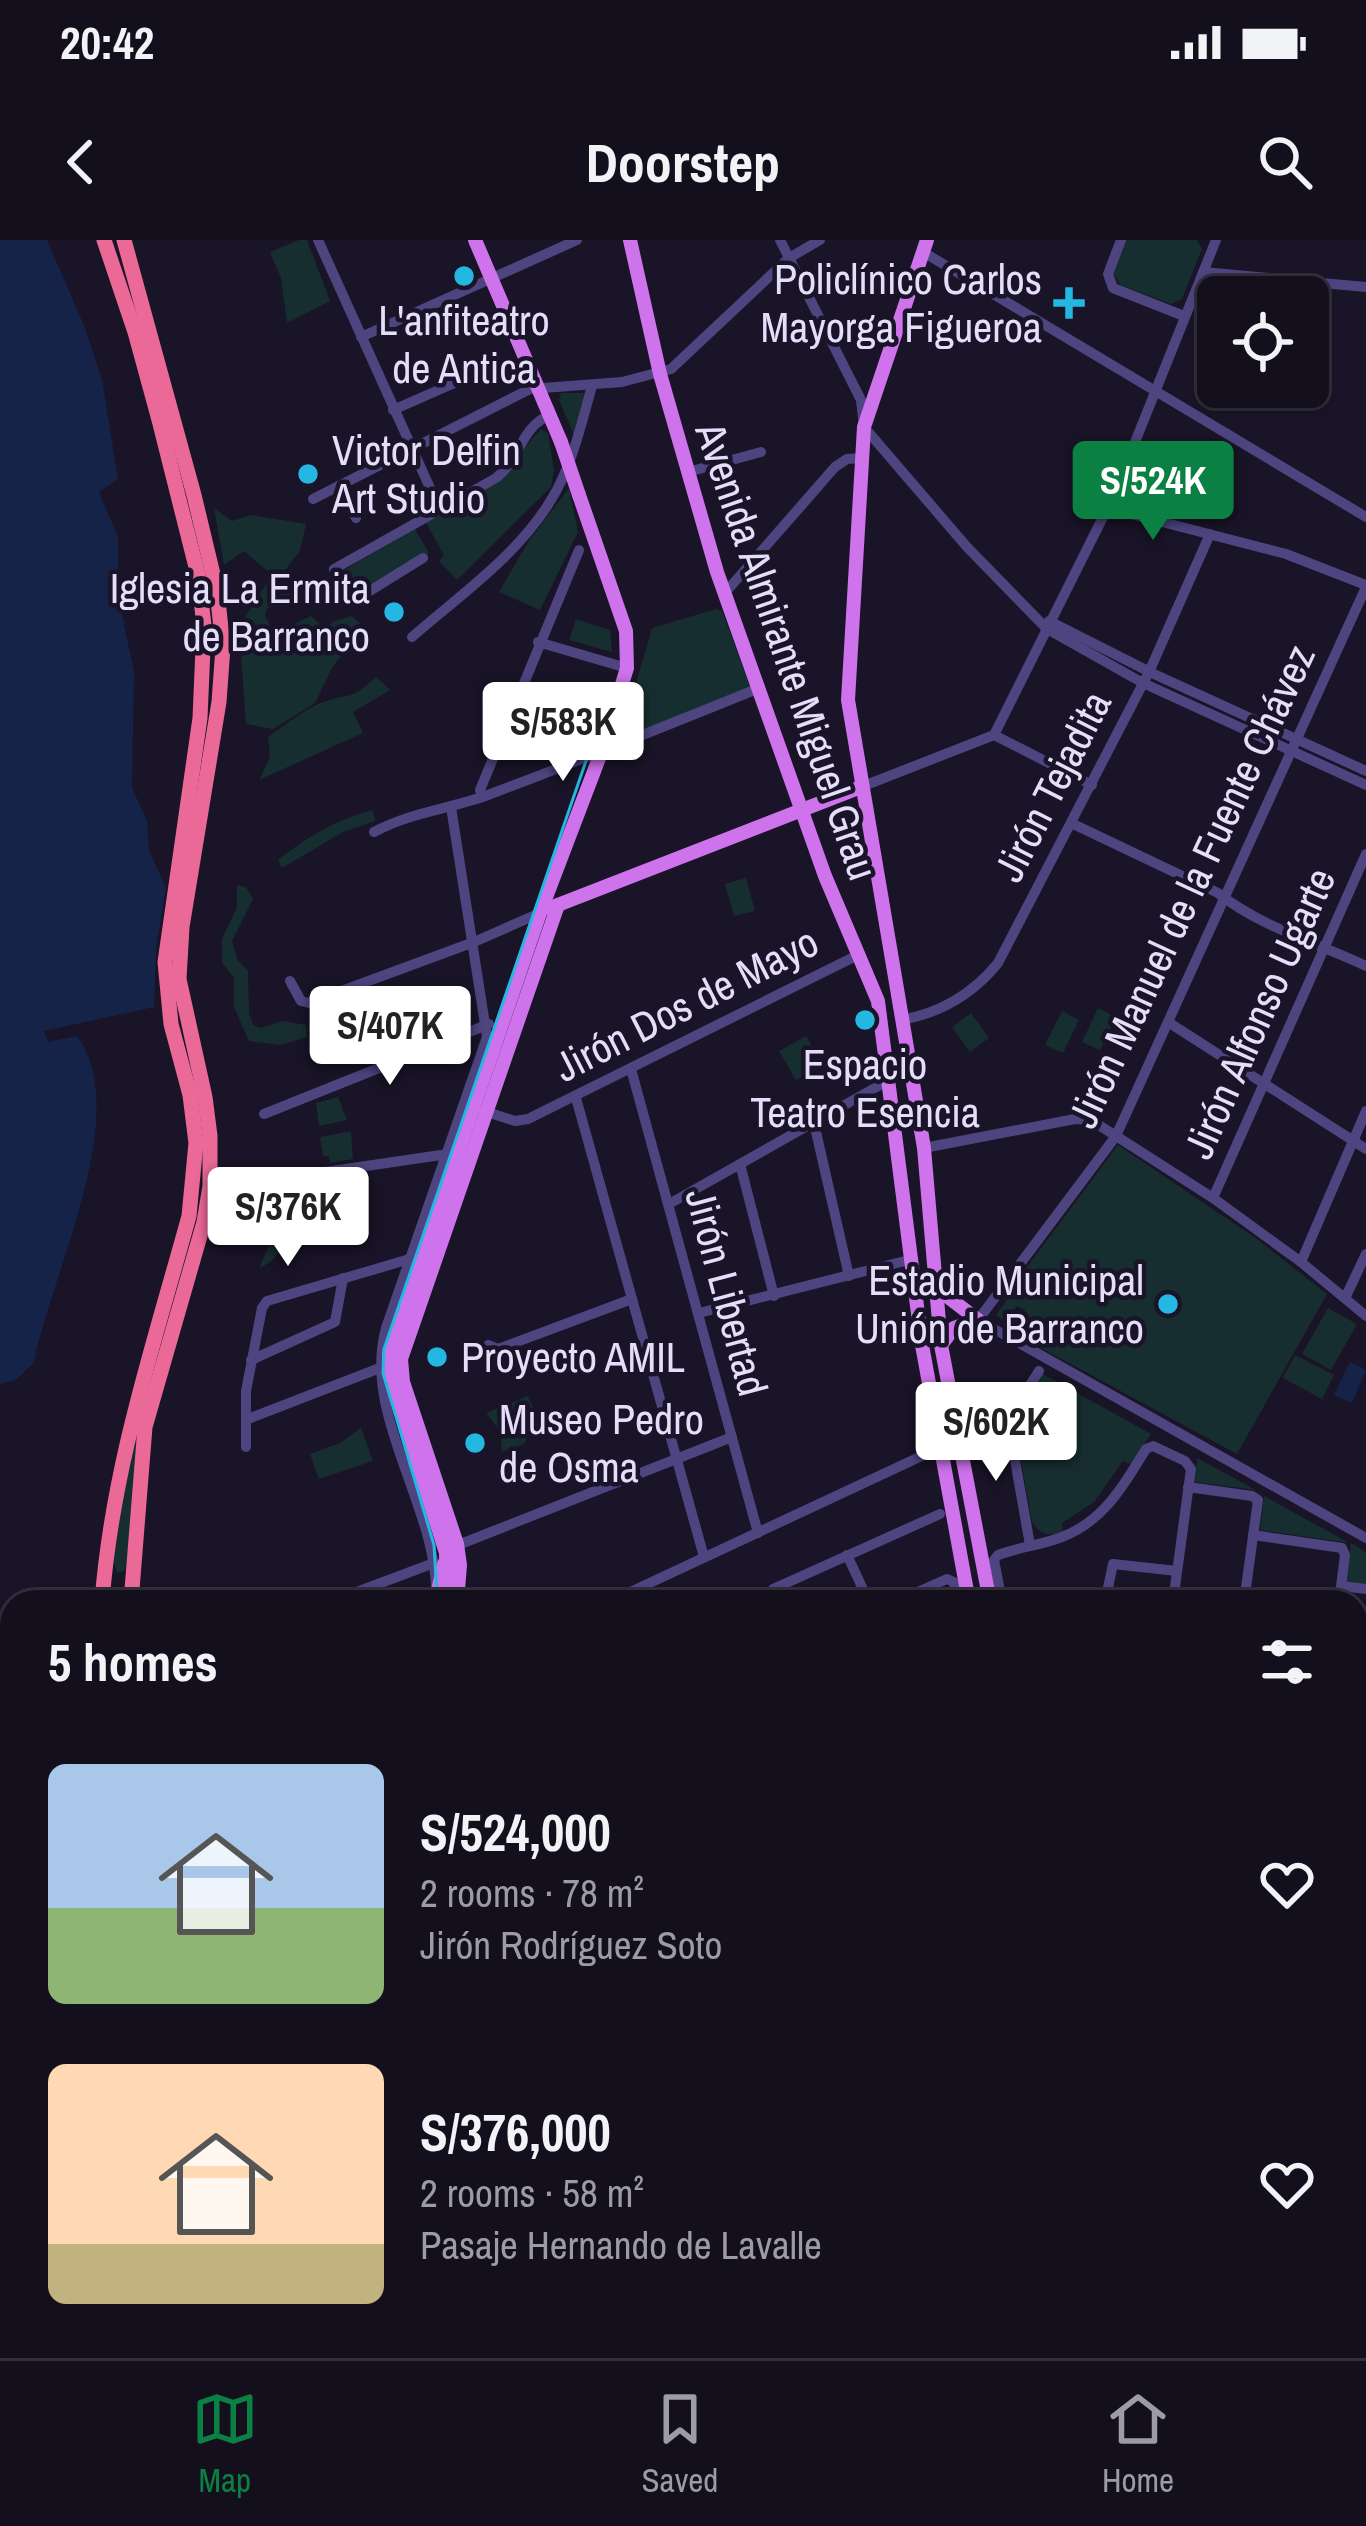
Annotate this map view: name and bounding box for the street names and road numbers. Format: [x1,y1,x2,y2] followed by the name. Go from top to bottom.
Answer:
[682,414,892,887] street label: Avenida Almirante Miguel Grau
[1054,636,1328,1136] street label: Jirón Manuel de la Fuente Chávez
[980,681,1124,891] street label: Jirón Tejadita
[1170,859,1348,1167] street label: Jirón Alfonso Ugarte
[545,913,827,1095] street label: Jirón Dos de Mayo
[672,1182,782,1402] street label: Jirón Libertad

